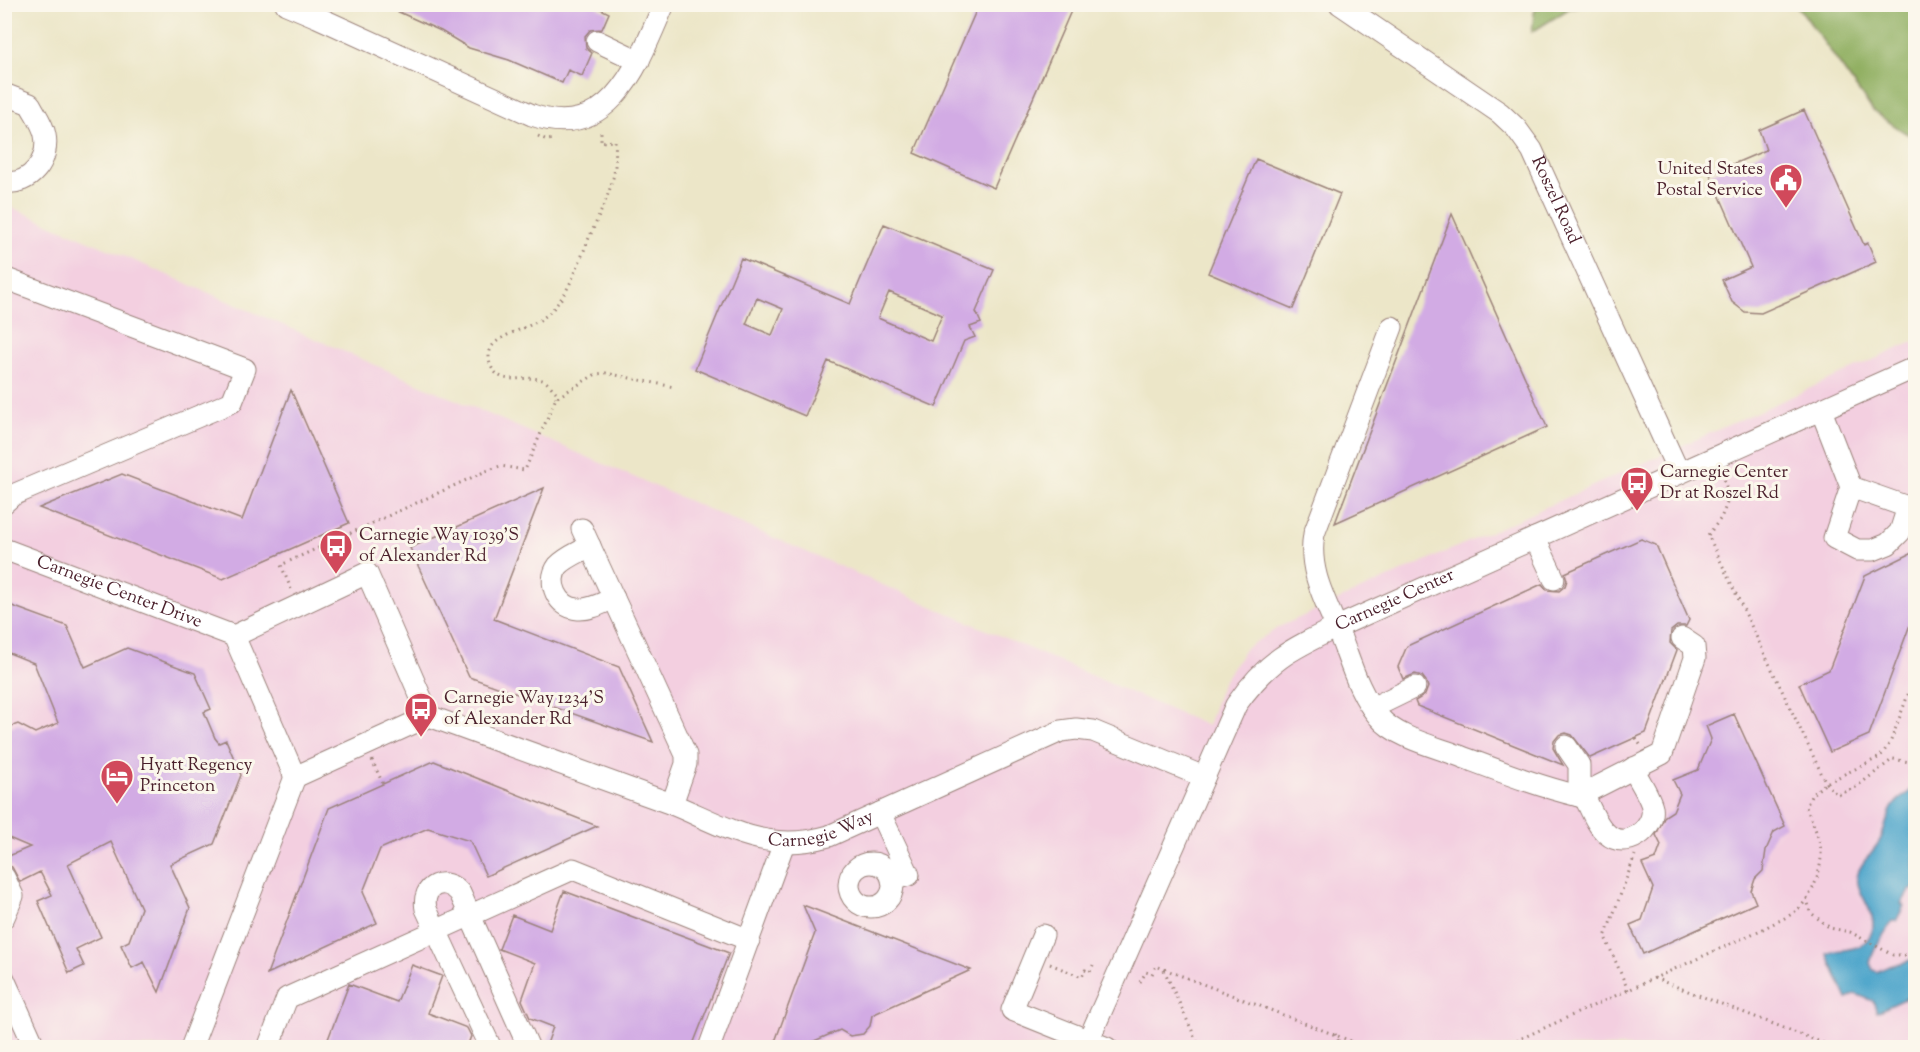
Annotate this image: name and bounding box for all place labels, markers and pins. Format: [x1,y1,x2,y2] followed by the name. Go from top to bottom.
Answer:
[1657,157,1763,204] place label: United States Postal Service
[1768,162,1804,209] public building icon: United States Postal Service
[1660,460,1788,507] place label: Carnegie Center Dr at Roszel Rd
[1619,465,1655,512] bus stop icon: Carnegie Center Dr at Roszel Rd
[359,523,519,570] place label: Carnegie Way 1039'S of Alexander Rd
[318,528,354,575] bus stop icon: Carnegie Way 1039'S of Alexander Rd
[444,686,604,733] place label: Carnegie Way 1234'S of Alexander Rd
[403,691,439,738] bus stop icon: Carnegie Way 1234'S of Alexander Rd
[140,753,252,800] place label: Hyatt Regency Princeton
[99,758,135,805] hotel icon: Hyatt Regency Princeton

